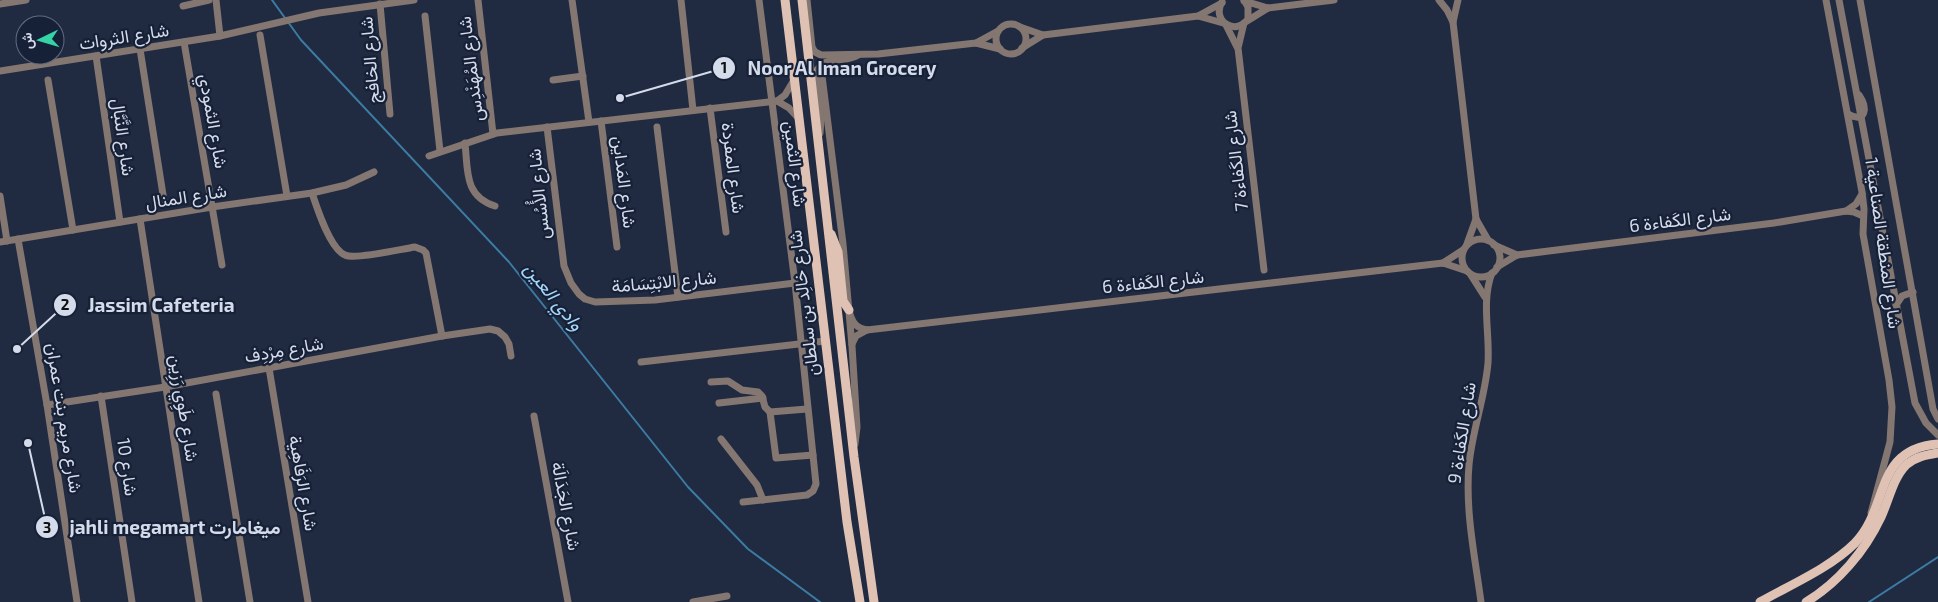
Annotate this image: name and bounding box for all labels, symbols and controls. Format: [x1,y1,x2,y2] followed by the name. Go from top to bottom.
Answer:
[15,15,65,65] north arrow
[453,15,489,123] street label: شارع المُهَنْدِس
[354,16,386,104] street label: شارع الخافج
[77,18,171,56] street label: شارع الثروات
[17,32,37,50] text: ش
[711,51,947,85] callout: Noor Al Iman Grocery
[747,56,937,80] text: Noor Al Iman Grocery
[721,58,727,76] text: 1
[190,72,233,171] street label: شارع الثمودي
[106,97,140,177] street label: شارع النَّبَّال
[1218,109,1254,213] street label: شارع الكَفاءة 7
[778,120,812,208] street label: شارع الثمين
[716,121,750,215] street label: شارع المفردة
[606,134,642,230] street label: شارع المَداين
[519,147,556,241] street label: شارع الأُسُس
[1859,156,1907,330] street label: شارع المنطقة الصناعية 1
[144,179,228,215] street label: شارع المنال
[1628,202,1732,238] street label: شارع الكَفاءة 6
[783,229,825,377] street label: شارع خالِد بن سلطان
[516,257,589,338] water label: وادي العين
[611,265,717,299] street label: شارع الابْتِسَامَة
[1101,265,1205,299] street label: شارع الكَفاءة 6
[52,288,244,322] callout: Jassim Cafeteria
[87,293,235,316] text: Jassim Cafeteria
[61,295,70,313] text: 2
[243,331,325,369] street label: شارع مِرْدِف
[40,341,88,495] street label: شارع مريم بنت عمران
[161,353,204,464] street label: شارع طَوِي رَزِين
[1442,381,1482,485] street label: شارع الكَفاءة 9
[283,433,323,533] street label: شارع الرَفَاهِية
[111,436,143,498] street label: شارع 10
[546,459,586,553] street label: شارع الجَدَالَة
[35,510,291,544] callout: jahli megamart ميغامارت
[69,515,281,540] text: jahli megamart ميغامارت
[43,518,51,536] text: 3

